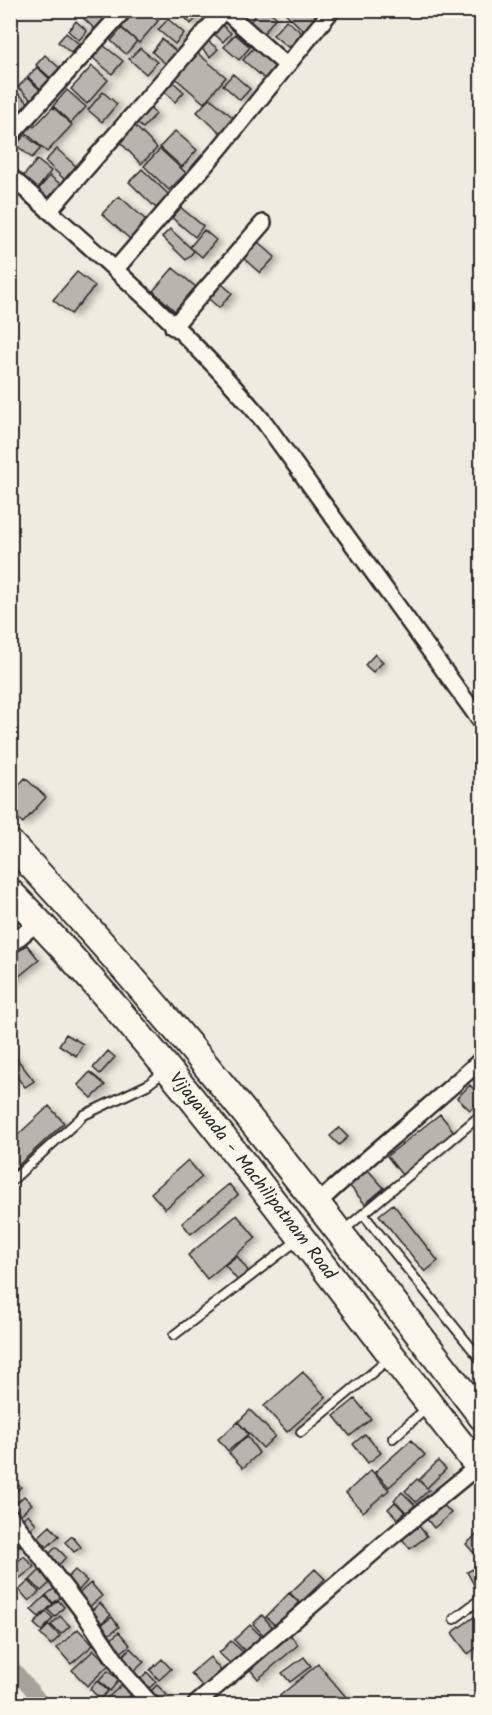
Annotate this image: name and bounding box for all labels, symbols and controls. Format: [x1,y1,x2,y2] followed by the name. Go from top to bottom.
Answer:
[162,1066,344,1287] street label: Vijayawada - Machilipatnam Road

